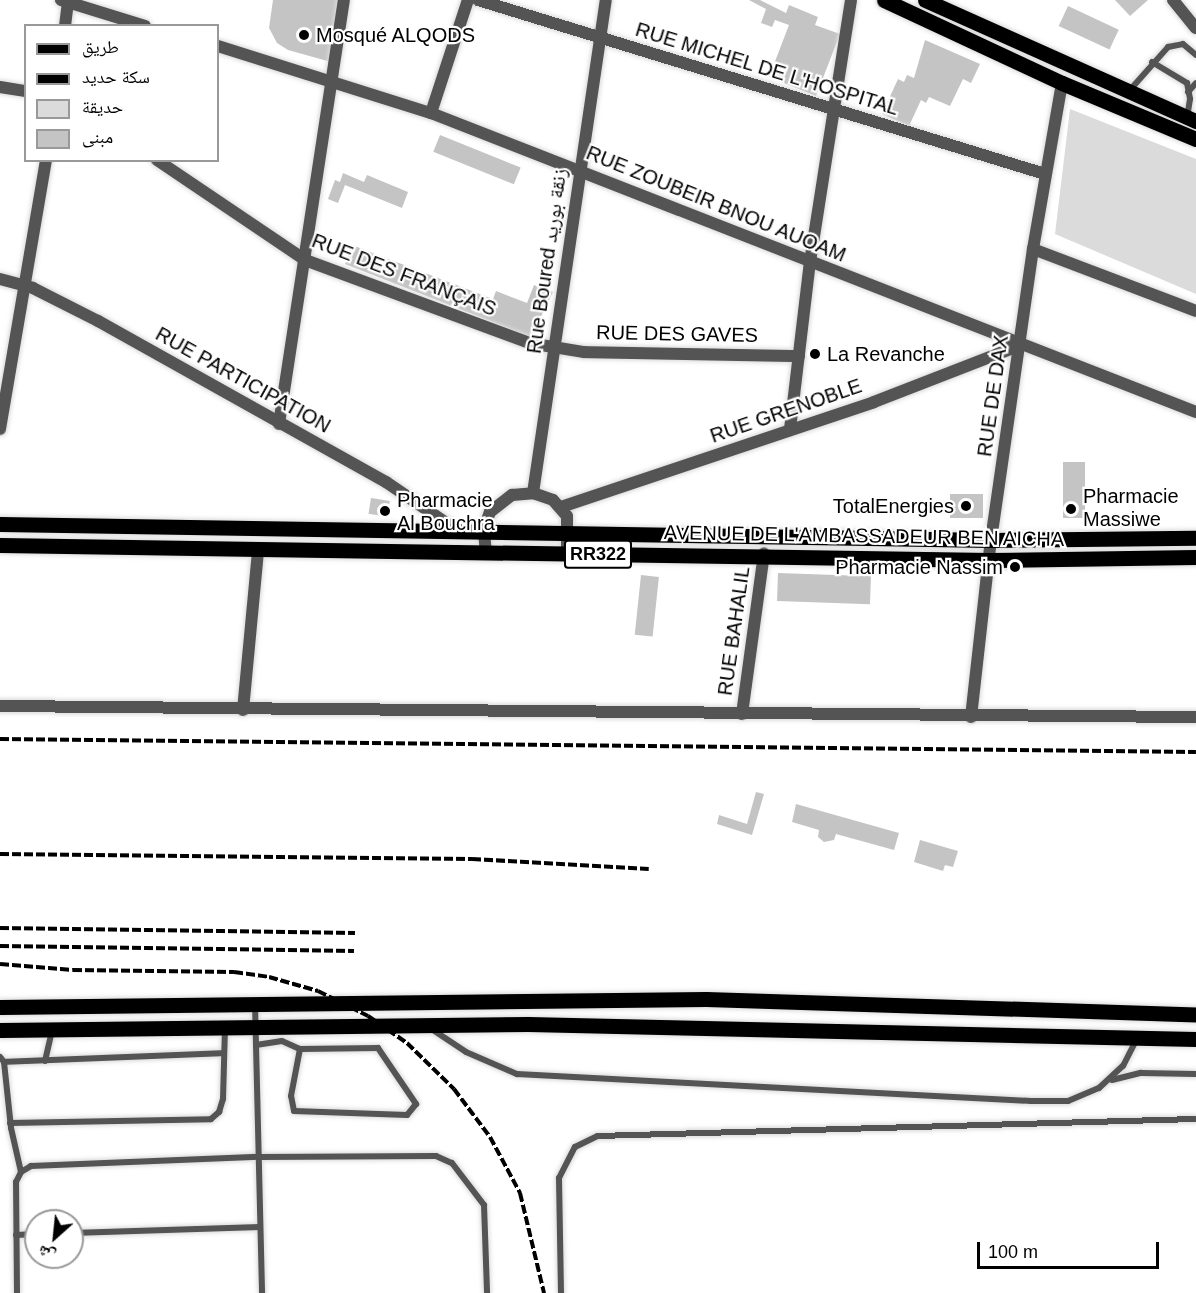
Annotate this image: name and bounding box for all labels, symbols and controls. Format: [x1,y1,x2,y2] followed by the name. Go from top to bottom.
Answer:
[632,17,902,121] street label: RUE MICHEL DE L'HOSPITAL
[316,23,476,47] place label: Mosqué ALQODS
[24,24,219,162] legend
[297,28,311,42] marker: Mosqué ALQODS
[82,37,119,57] text: طريق
[82,67,150,87] text: سكة حديد
[82,97,123,117] text: حديقة
[82,127,113,147] text: مبنى
[582,141,850,267] street label: RUE ZOUBEIR BNOU AUOAM
[522,167,572,355] street label: Rue Boured زنقة بوريد
[308,229,500,321] street label: RUE DES FRANÇAIS
[596,321,758,347] street label: RUE DES GAVES
[151,322,335,438] street label: RUE PARTICIPATION
[973,334,1013,458] street label: RUE DE DAX
[827,342,945,366] place label: La Revanche
[808,347,822,361] marker: La Revanche
[707,374,865,448] street label: RUE GRENOBLE
[1083,485,1179,532] place label: Pharmacie Massiwe
[397,488,495,535] place label: Pharmacie Al Bouchra
[833,494,954,518] place label: TotalEnergies
[959,499,973,513] marker: TotalEnergies
[1064,502,1078,516] marker: Pharmacie Massiwe
[378,504,392,518] marker: Pharmacie Al Bouchra
[663,520,1065,552] street label: AVENUE DE L'AMBASSADEUR BEN AICHA
[564,539,632,569] road number: RR322
[835,555,1003,579] place label: Pharmacie Nassim
[1008,560,1022,574] marker: Pharmacie Nassim
[713,565,755,697] street label: RUE BAHALIL
[24,1209,84,1269] north arrow
[980,1230,1162,1268] scale bar
[35,1242,58,1265] text: ش
[988,1242,1038,1262] text: 100 m

